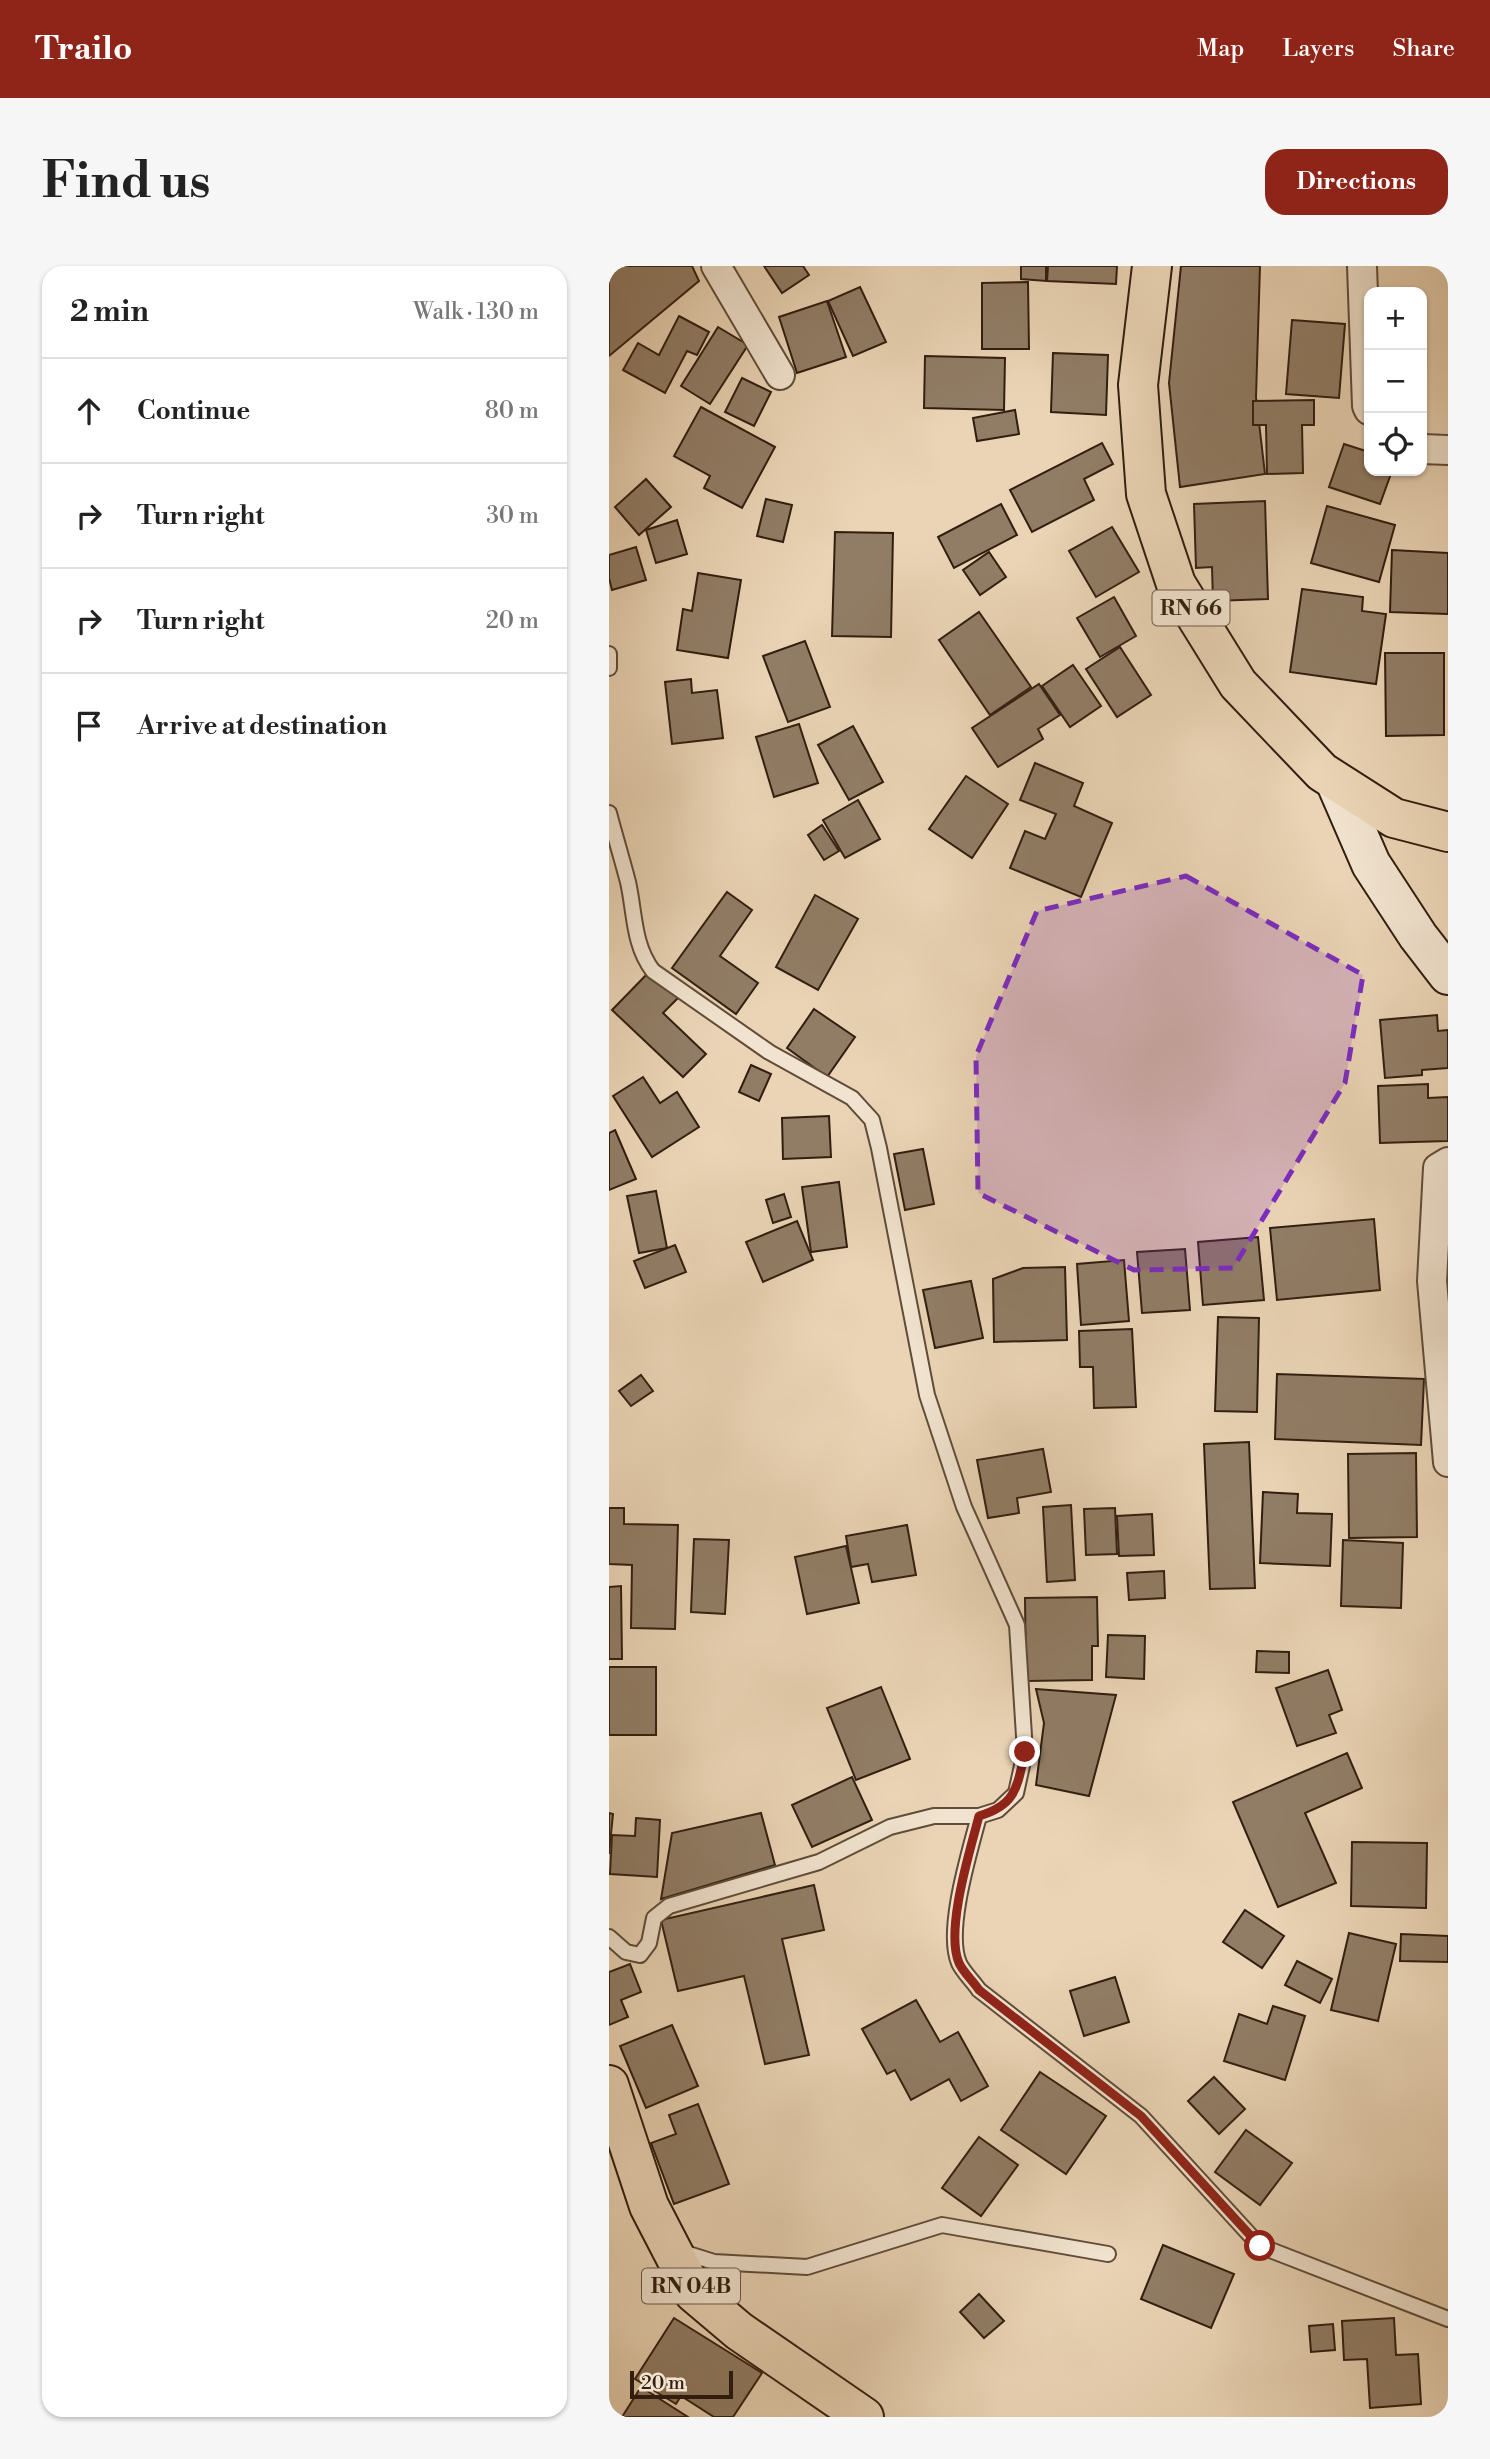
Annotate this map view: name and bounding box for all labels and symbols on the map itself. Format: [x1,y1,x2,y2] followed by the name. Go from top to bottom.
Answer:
[1153,590,1229,626] road number: RN 66
[1009,1736,1040,1767] route end
[1244,2230,1275,2261] route start
[642,2268,740,2304] road number: RN 04B
[630,2368,733,2400] scale bar

